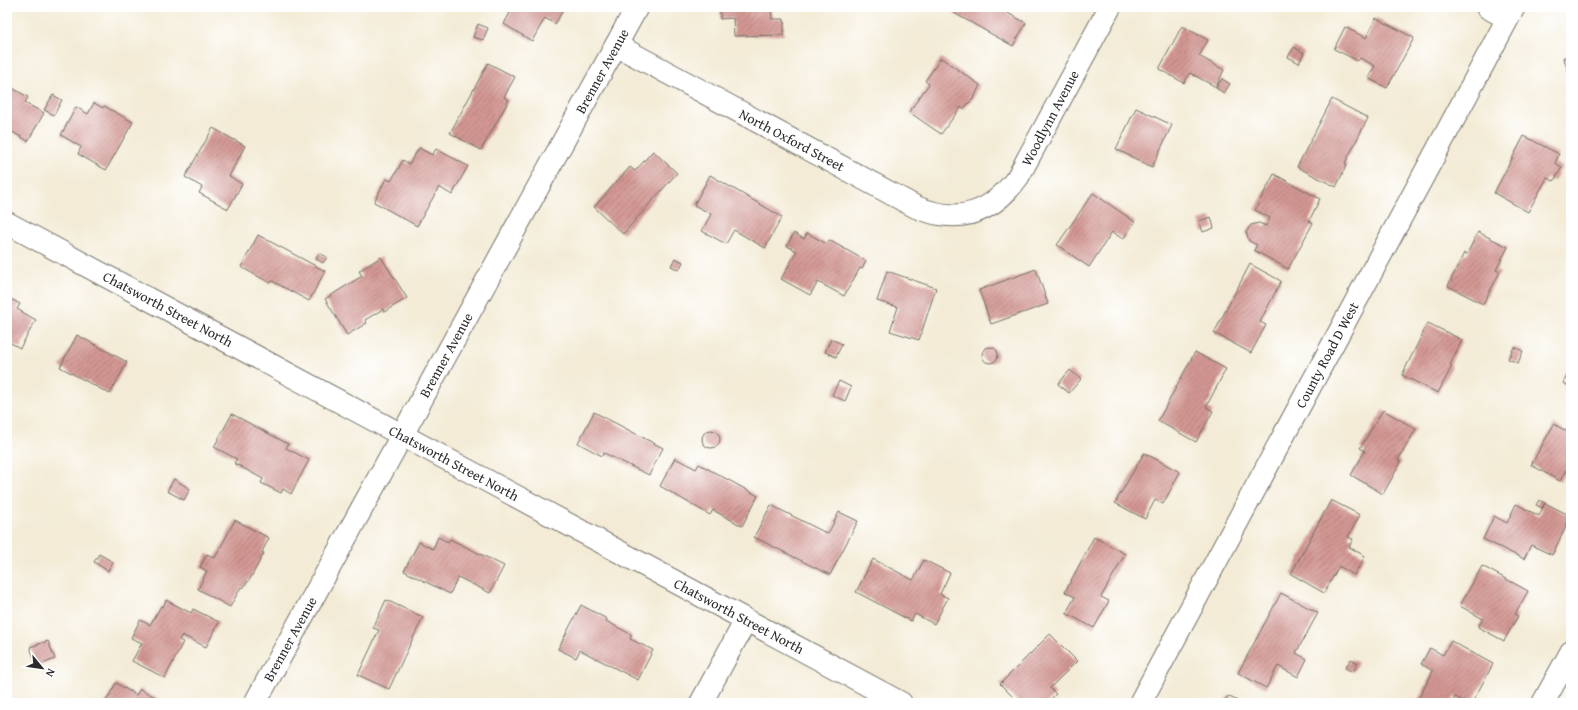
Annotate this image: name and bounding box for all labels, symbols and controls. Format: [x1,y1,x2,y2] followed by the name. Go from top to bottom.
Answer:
[570,25,634,117] street label: Brenner Avenue
[1016,66,1084,169] street label: Woodlynn Avenue
[736,104,848,176] street label: North Oxford Street
[100,266,237,352] street label: Chatsworth Street North
[1291,298,1363,412] street label: County Road D West
[414,309,478,401] street label: Brenner Avenue
[386,420,523,506] street label: Chatsworth Street North
[671,573,808,659] street label: Chatsworth Street North
[258,593,322,685] street label: Brenner Avenue
[22,648,62,688] north arrow
[42,666,60,681] text: N

